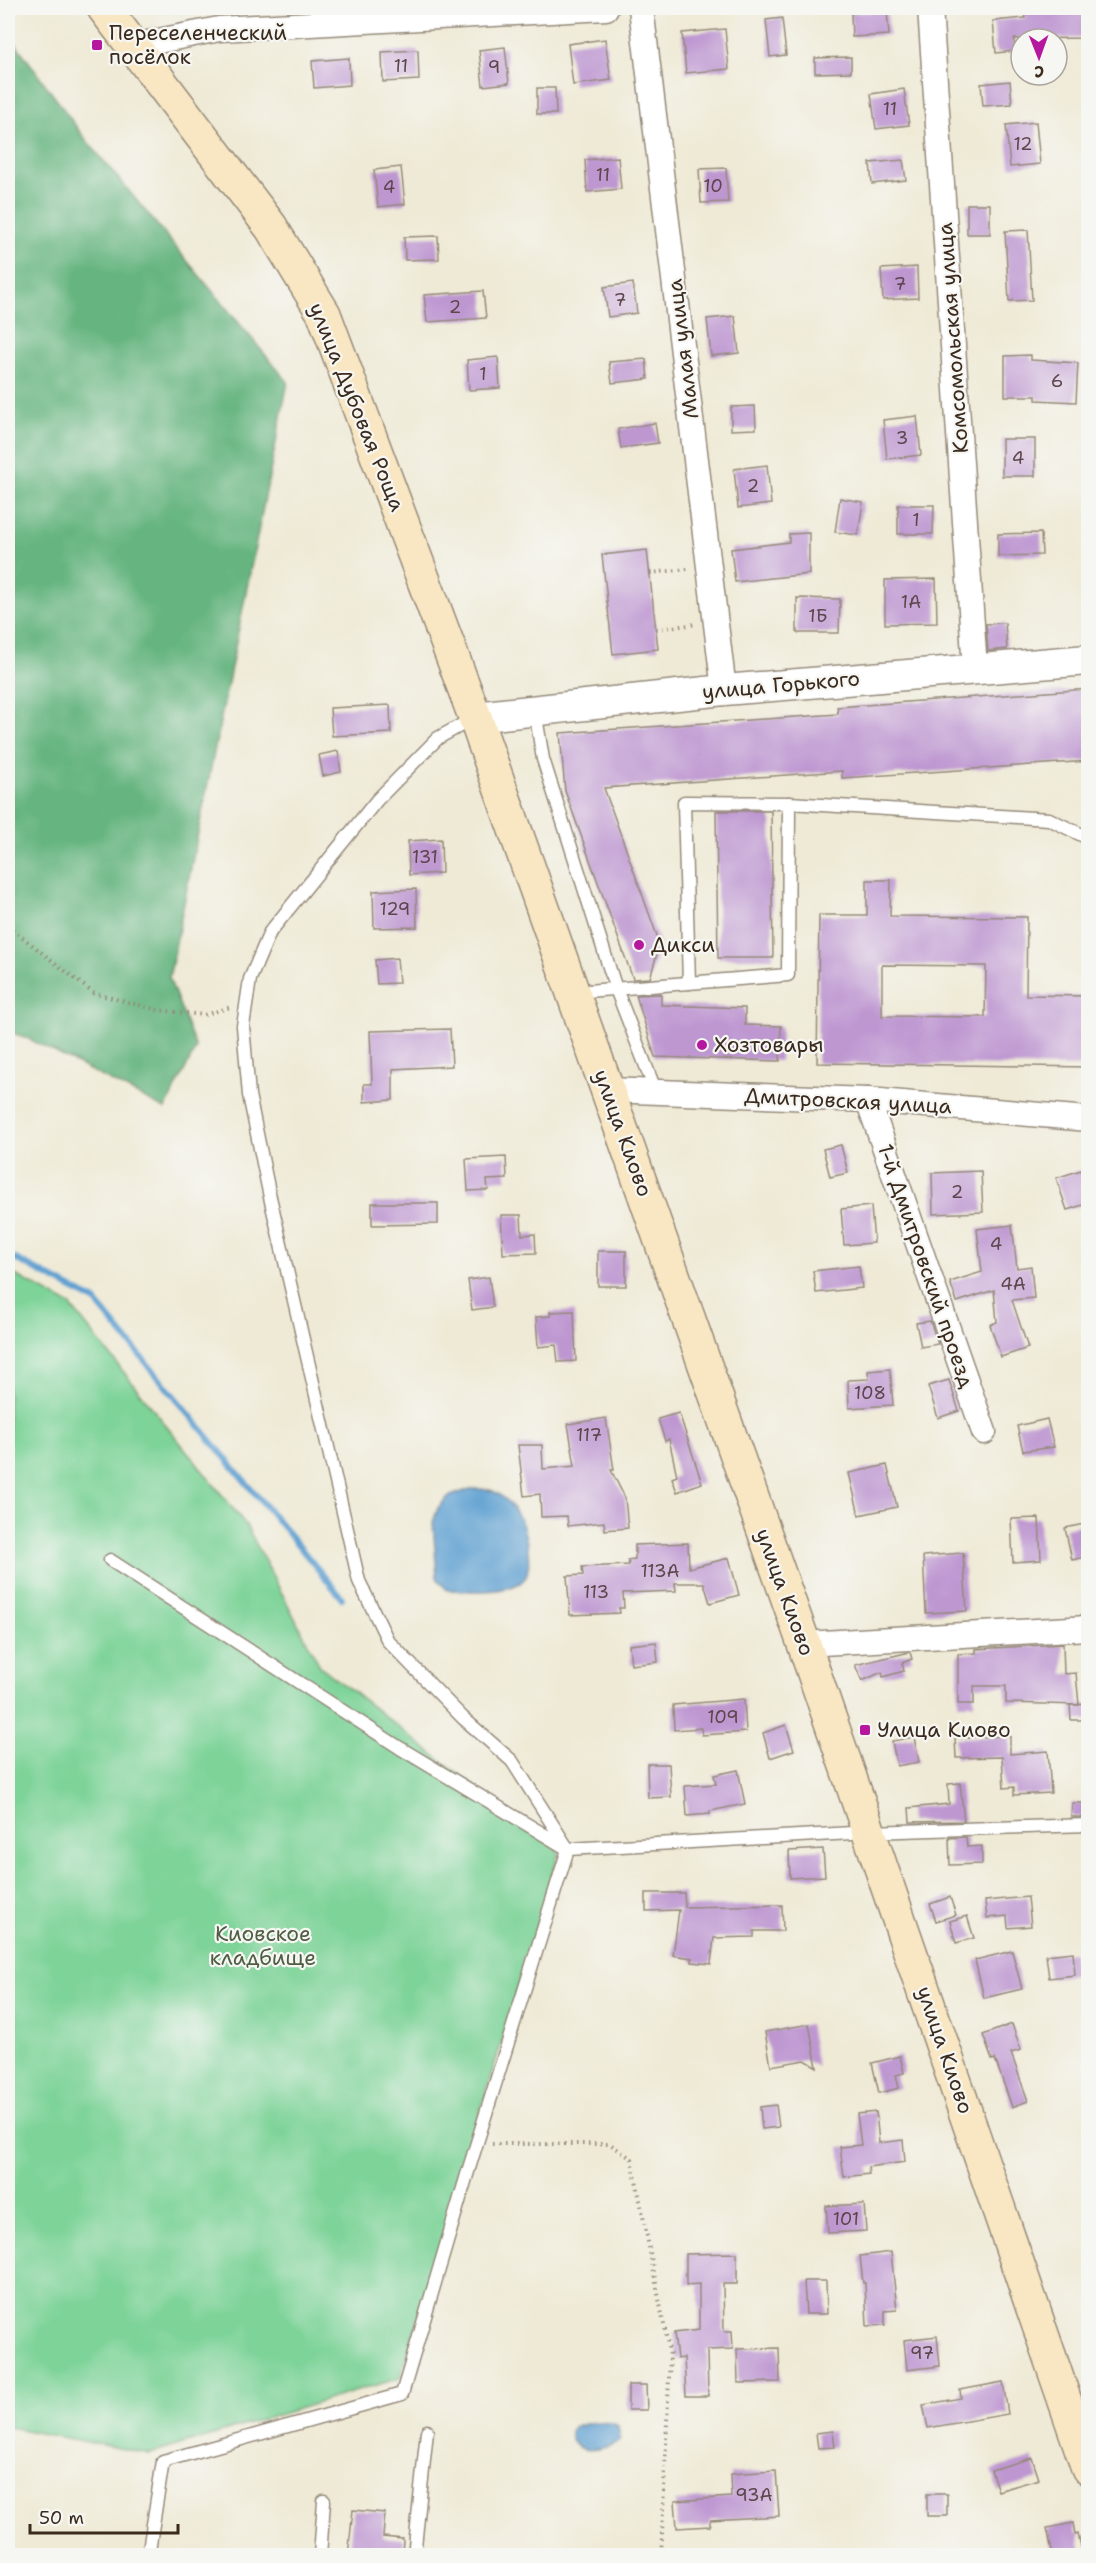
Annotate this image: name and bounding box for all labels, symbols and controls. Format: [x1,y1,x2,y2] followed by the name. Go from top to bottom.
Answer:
[109,19,287,71] place label: Переселенческий посёлок
[1009,27,1069,87] north arrow
[90,38,104,52] marker: Переселенческий посёлок
[394,54,408,78] house number: 11
[488,55,500,79] house number: 9
[1034,61,1044,82] text: С
[883,97,897,121] house number: 11
[1013,132,1033,156] house number: 12
[596,163,610,187] house number: 11
[703,174,723,198] house number: 10
[383,175,395,199] house number: 4
[931,221,975,455] street label: Комсомольская улица
[894,272,906,296] house number: 7
[661,278,705,420] street label: Малая улица
[614,288,626,312] house number: 7
[449,295,461,319] house number: 2
[302,299,412,515] street label: улица Дубовая Роща
[479,362,487,386] house number: 1
[1051,369,1063,393] house number: 6
[896,426,908,450] house number: 3
[1012,446,1024,470] house number: 4
[747,474,759,498] house number: 2
[912,508,920,532] house number: 1
[901,590,921,614] house number: 1А
[808,604,828,628] house number: 1Б
[701,664,861,706] street label: улица Горького
[412,845,438,869] house number: 131
[380,897,410,921] house number: 129
[651,931,715,959] place label: Дикси
[632,938,646,952] marker: Дикси
[714,1031,824,1059] place label: Хозтовары
[695,1038,709,1052] marker: Хозтовары
[587,1065,659,1201] street label: улица Киово
[744,1082,952,1120] street label: Дмитровская улица
[871,1140,981,1392] street label: 1-й Дмитровский проезд
[951,1180,963,1204] house number: 2
[990,1232,1002,1256] house number: 4
[1000,1272,1026,1296] house number: 4А
[854,1381,886,1405] house number: 108
[576,1423,602,1447] house number: 117
[749,1524,821,1660] street label: улица Киово
[640,1559,680,1583] house number: 113А
[583,1580,609,1604] house number: 113
[707,1705,739,1729] house number: 109
[877,1716,1011,1744] place label: Улица Киово
[858,1723,872,1737] marker: Улица Киово
[210,1920,316,1972] park label: Киовское кладбище
[910,1982,980,2118] street label: улица Киово
[833,2207,859,2231] house number: 101
[910,2341,934,2365] house number: 97
[735,2483,773,2507] house number: 93А
[30,2497,178,2535] scale bar
[39,2506,84,2530] text: 50 m

